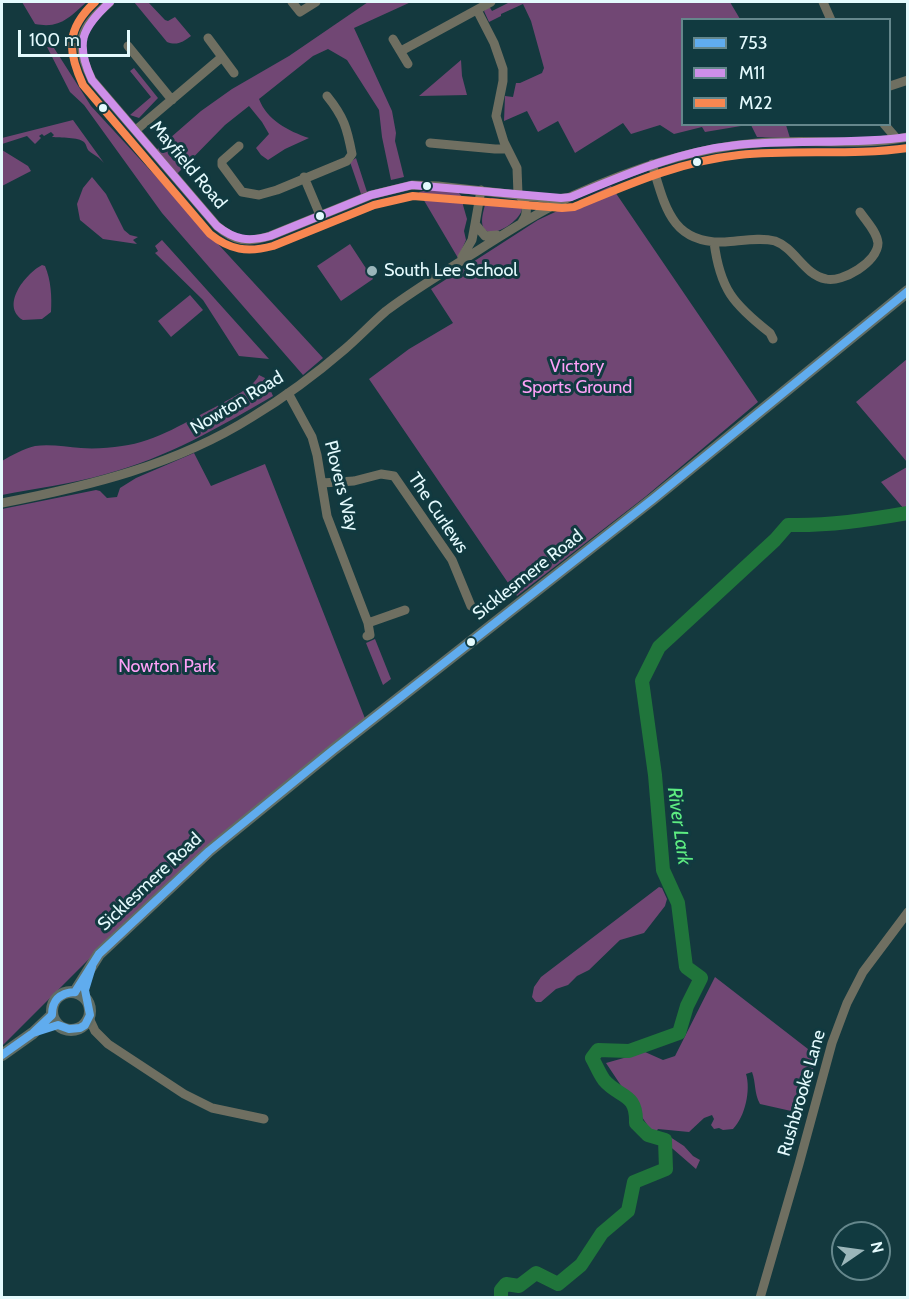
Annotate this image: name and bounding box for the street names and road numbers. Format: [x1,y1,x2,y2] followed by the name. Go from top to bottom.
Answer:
[145,117,231,213] street label: Mayfield Road
[187,367,287,439] street label: Nowton Road
[319,438,363,534] street label: Plovers Way
[403,469,473,557] street label: The Curlews
[469,525,587,625] street label: Sicklesmere Road
[94,828,206,936] street label: Sicklesmere Road
[774,1027,830,1159] street label: Rushbrooke Lane

